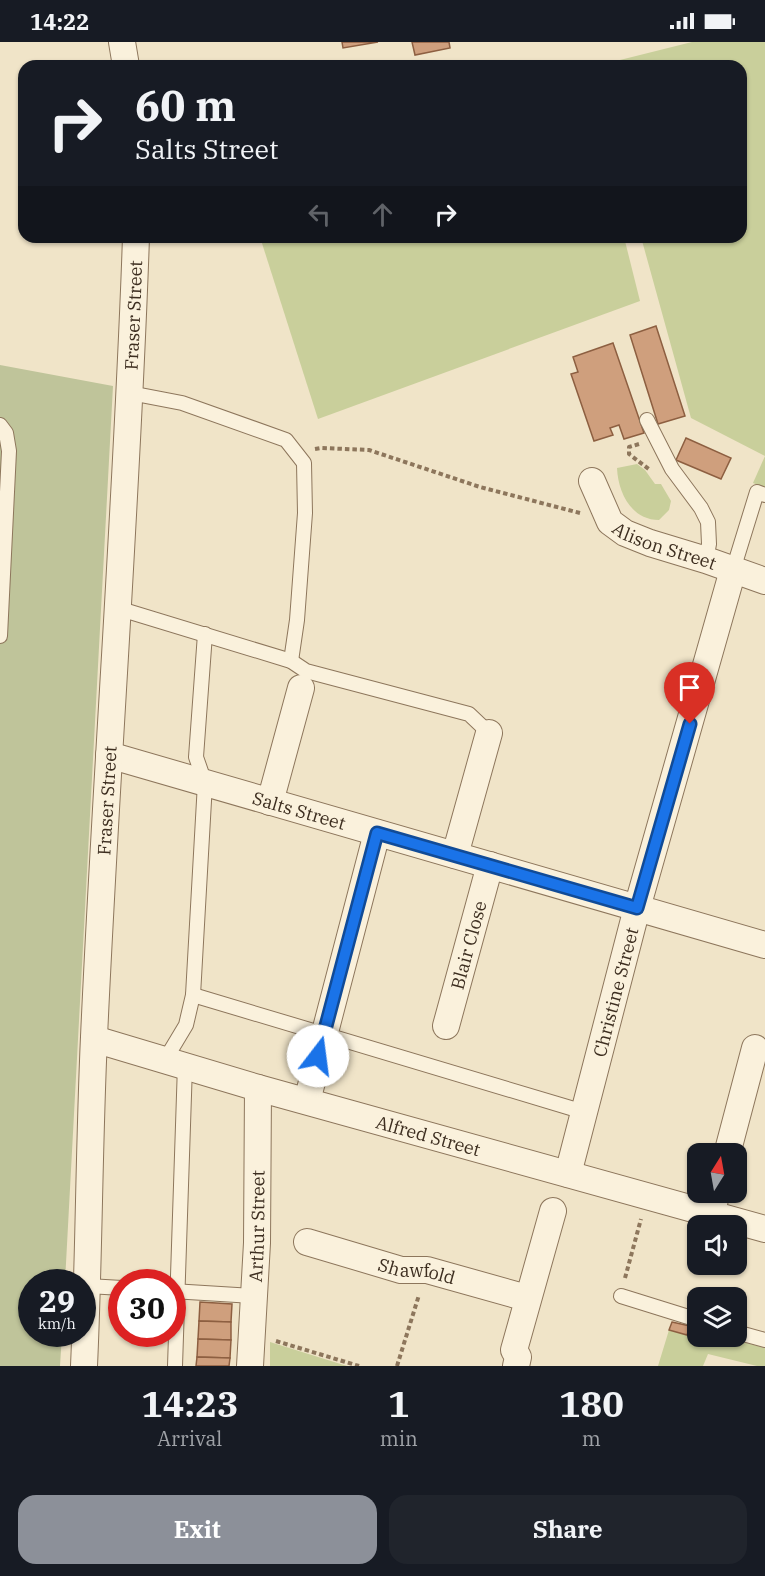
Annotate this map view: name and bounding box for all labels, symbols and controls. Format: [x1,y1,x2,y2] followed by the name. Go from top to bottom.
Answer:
[30,7,89,36] text: 14:22
[135,78,236,133] text: 60 m
[36,84,114,162] icon: right
[135,131,279,166] text: Salts Street
[303,198,336,231] icon: left
[366,198,399,231] icon: ahead
[429,198,462,231] icon: right
[119,260,147,371] street label: Fraser Street
[608,516,720,574] street label: Alison Street
[664,662,715,724] pin
[673,671,706,704] icon: arrive
[92,745,121,856] street label: Fraser Street
[250,786,348,834] street label: Salts Street
[445,898,491,992] street label: Blair Close
[587,925,643,1059] street label: Christine Street
[286,1024,350,1088] position arrow
[374,1110,483,1161] street label: Alfred Street
[687,1143,747,1203] north arrow
[687,1143,747,1347] map controls
[243,1170,269,1283] street label: Arthur Street
[687,1215,747,1275] button: sound
[376,1252,458,1289] street label: Shawfold
[108,1269,186,1347] speed limit sign: 30
[39,1281,75,1320] text: 29
[687,1287,747,1347] button: layers
[38,1314,76,1333] text: km/h
[141,1380,238,1427] text: 14:23
[388,1380,410,1427] text: 1
[559,1380,624,1427] text: 180
[157,1425,222,1452] text: Arrival
[380,1425,418,1452] text: min
[582,1425,601,1452] text: m
[18,1495,377,1564] button: Exit
[389,1495,747,1564] button: Share

